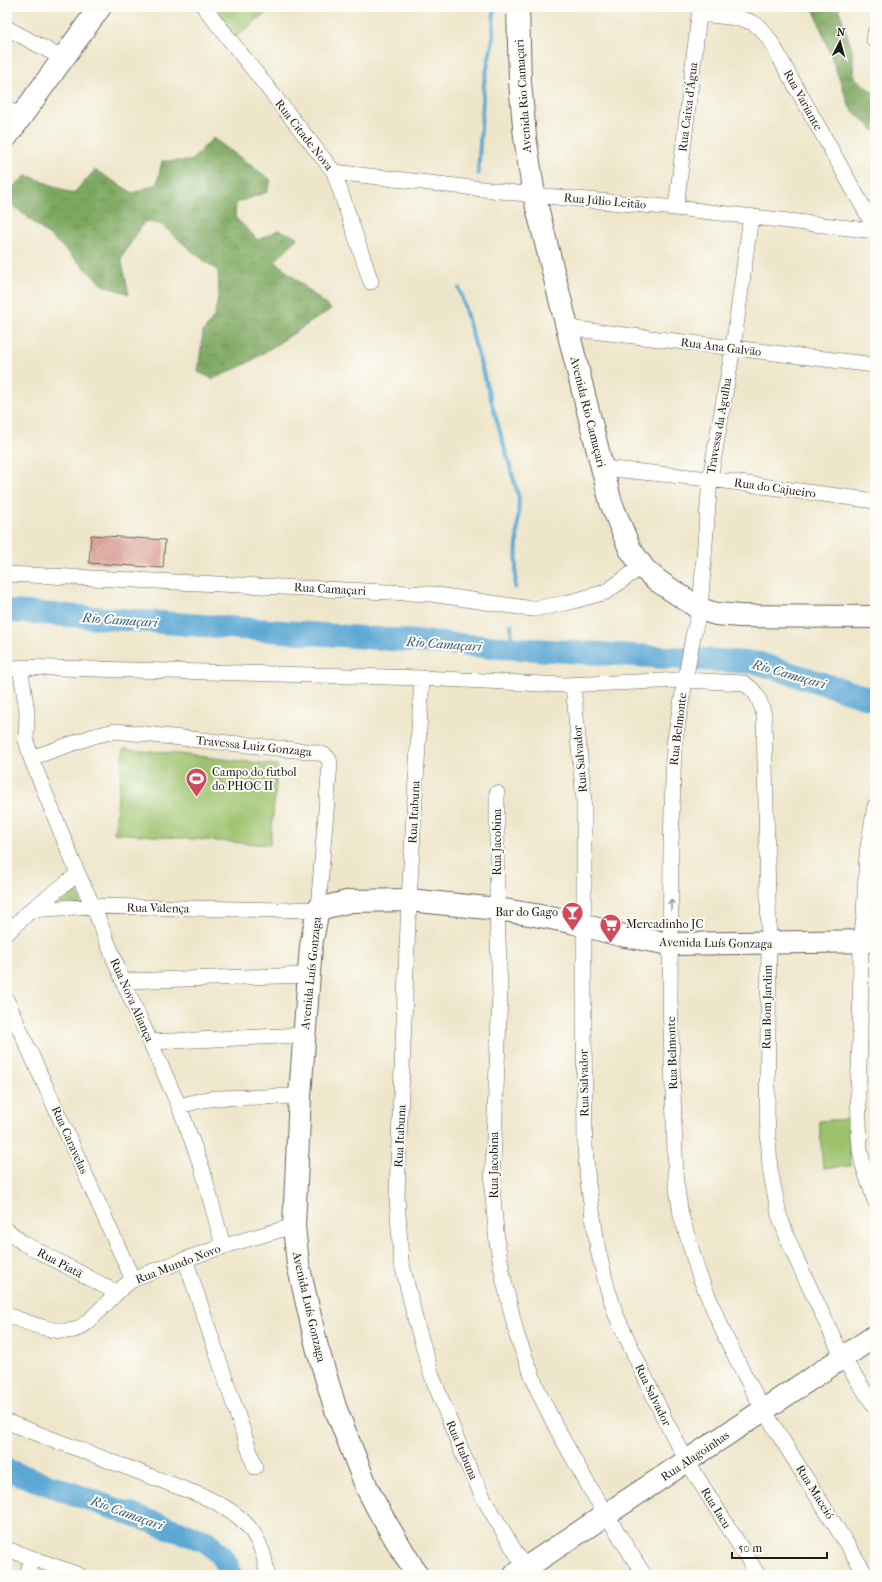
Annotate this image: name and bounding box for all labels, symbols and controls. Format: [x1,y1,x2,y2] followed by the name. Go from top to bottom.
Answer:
[820,22,860,62] north arrow
[836,26,846,40] text: N
[512,38,535,154] street label: Avenida Rio Camaçari
[675,61,701,153] street label: Rua Caixa d'Água
[781,67,825,133] street label: Rua Variante
[272,97,336,174] street label: Rua Citade Nova
[563,190,647,212] street label: Rua Júlio Leitão
[680,335,762,359] street label: Rua Ana Galvão
[566,354,609,470] street label: Avenida Rio Camaçari
[704,376,734,475] street label: Travessa da Agulha
[733,475,817,501] street label: Rua do Cajueiro
[294,580,367,599] street label: Rua Camaçari
[81,610,159,630] water label: Rio Camaçari
[405,634,483,654] water label: Rio Camaçari
[750,656,829,692] water label: Rio Camaçari
[667,692,689,766] street label: Rua Belmonte
[570,724,590,793] street label: Rua Salvador
[196,733,313,759] street label: Travessa Luiz Gonzaga
[212,765,297,793] place label: Campo do futbol do PHOC II
[184,766,210,799] sports icon: Campo do futbol do PHOC II
[405,780,423,844] street label: Rua Itabuna
[490,808,504,875] street label: Rua Jacobina
[560,899,586,932] bar icon: Bar do Gago
[667,899,675,912] one-way arrow
[126,900,190,917] street label: Rua Valença
[495,905,558,919] place label: Bar do Gago
[598,911,624,944] supermarket icon: Mercadinho JC
[298,916,324,1031] street label: Avenida Luís Gonzaga
[626,917,704,931] place label: Mercadinho JC
[658,935,773,951] street label: Avenida Luís Gonzaga
[106,956,157,1045] street label: Rua Nova Aliança
[759,965,775,1049] street label: Rua Bom Jardim
[664,1016,680,1090] street label: Rua Belmonte
[576,1048,592,1117] street label: Rua Salvador
[49,1104,91,1176] street label: Rua Caravelas
[391,1104,409,1168] street label: Rua Itabuna
[487,1131,501,1198] street label: Rua Jacobina
[134,1241,222,1287] street label: Rua Mundo Novo
[35,1245,86,1281] street label: Rua Piatã
[289,1249,329,1364] street label: Avenida Luís Gonzaga
[632,1362,674,1429] street label: Rua Salvador
[443,1418,481,1482] street label: Rua Itabuna
[658,1428,732,1484] street label: Rua Alagoinhas
[793,1463,837,1521] street label: Rua Maceió
[698,1485,734,1531] street label: Rua Iacu
[88,1493,166,1533] water label: Rio Camaçari
[732,1534,827,1560] scale bar
[738,1541,762,1555] text: 50 m

